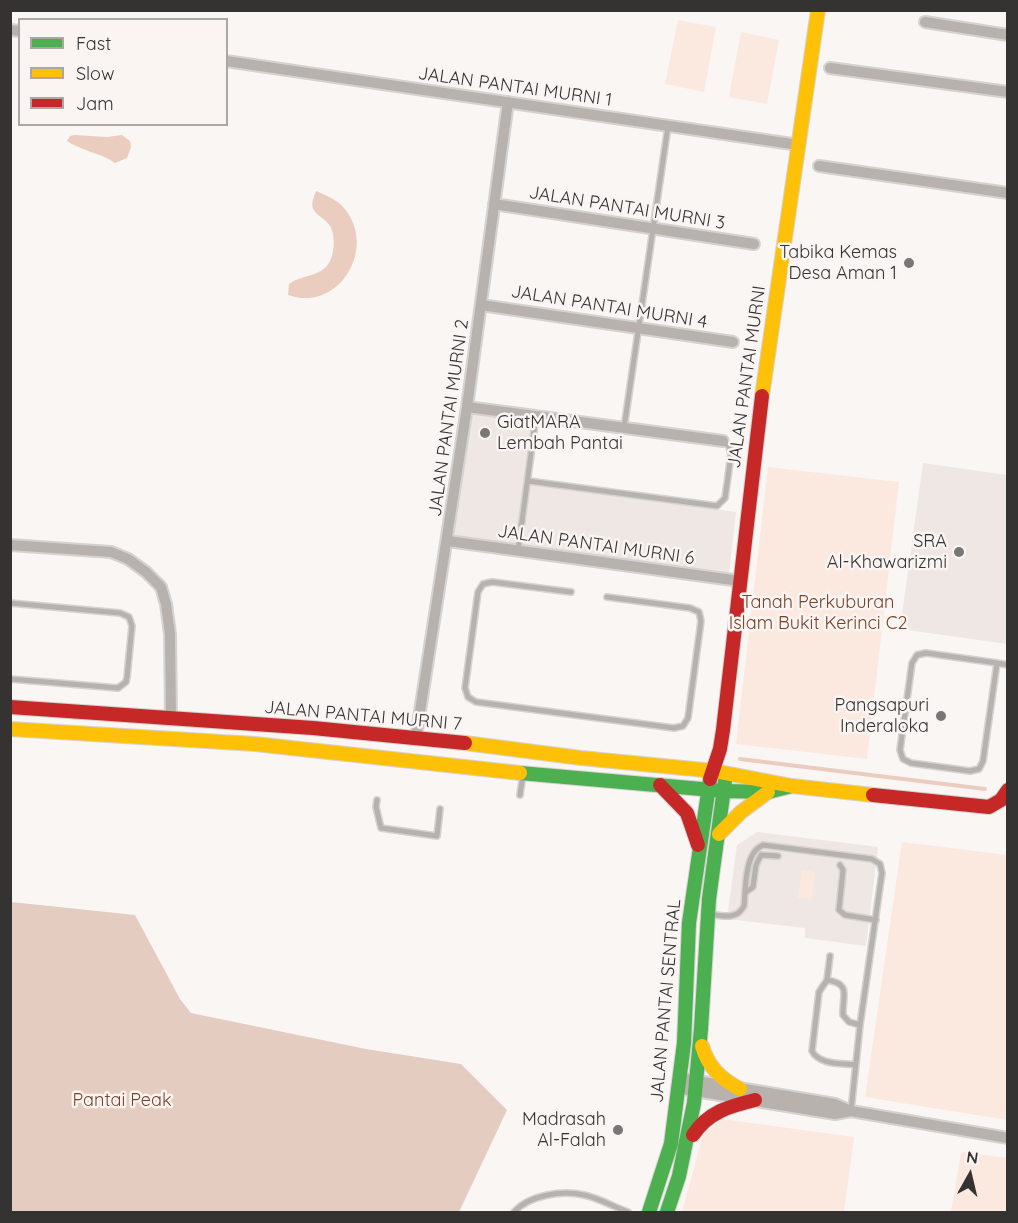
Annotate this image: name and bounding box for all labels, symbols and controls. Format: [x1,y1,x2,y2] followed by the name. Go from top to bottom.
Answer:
[18,18,228,126] legend
[76,32,111,55] text: Fast
[76,62,114,85] text: Slow
[417,63,613,111] street label: JALAN PANTAI MURNI 1
[76,92,114,115] text: Jam
[527,182,727,234] street label: JALAN PANTAI MURNI 3
[779,242,897,284] place label: Tabika Kemas Desa Aman 1
[902,256,916,270] marker: Tabika Kemas Desa Aman 1
[509,281,709,333] street label: JALAN PANTAI MURNI 4
[723,284,771,470] street label: JALAN PANTAI MURNI
[424,318,474,518] street label: JALAN PANTAI MURNI 2
[497,412,623,454] place label: GiatMARA Lembah Pantai
[478,426,492,440] marker: GiatMARA Lembah Pantai
[496,520,696,570] street label: JALAN PANTAI MURNI 6
[827,531,947,574] place label: SRA Al-Khawarizmi
[952,545,966,559] marker: SRA Al-Khawarizmi
[729,592,907,634] park label: Tanah Perkuburan Islam Bukit Kerinci C2
[835,695,929,738] place label: Pangsapuri Inderaloka
[263,697,463,735] street label: JALAN PANTAI MURNI 7
[934,709,948,723] marker: Pangsapuri Inderaloka
[646,898,686,1104] street label: JALAN PANTAI SENTRAL
[72,1090,172,1112] park label: Pantai Peak
[522,1109,606,1152] place label: Madrasah Al-Falah
[611,1123,625,1137] marker: Madrasah Al-Falah
[940,1145,1000,1205] north arrow
[965,1146,980,1168] text: N

